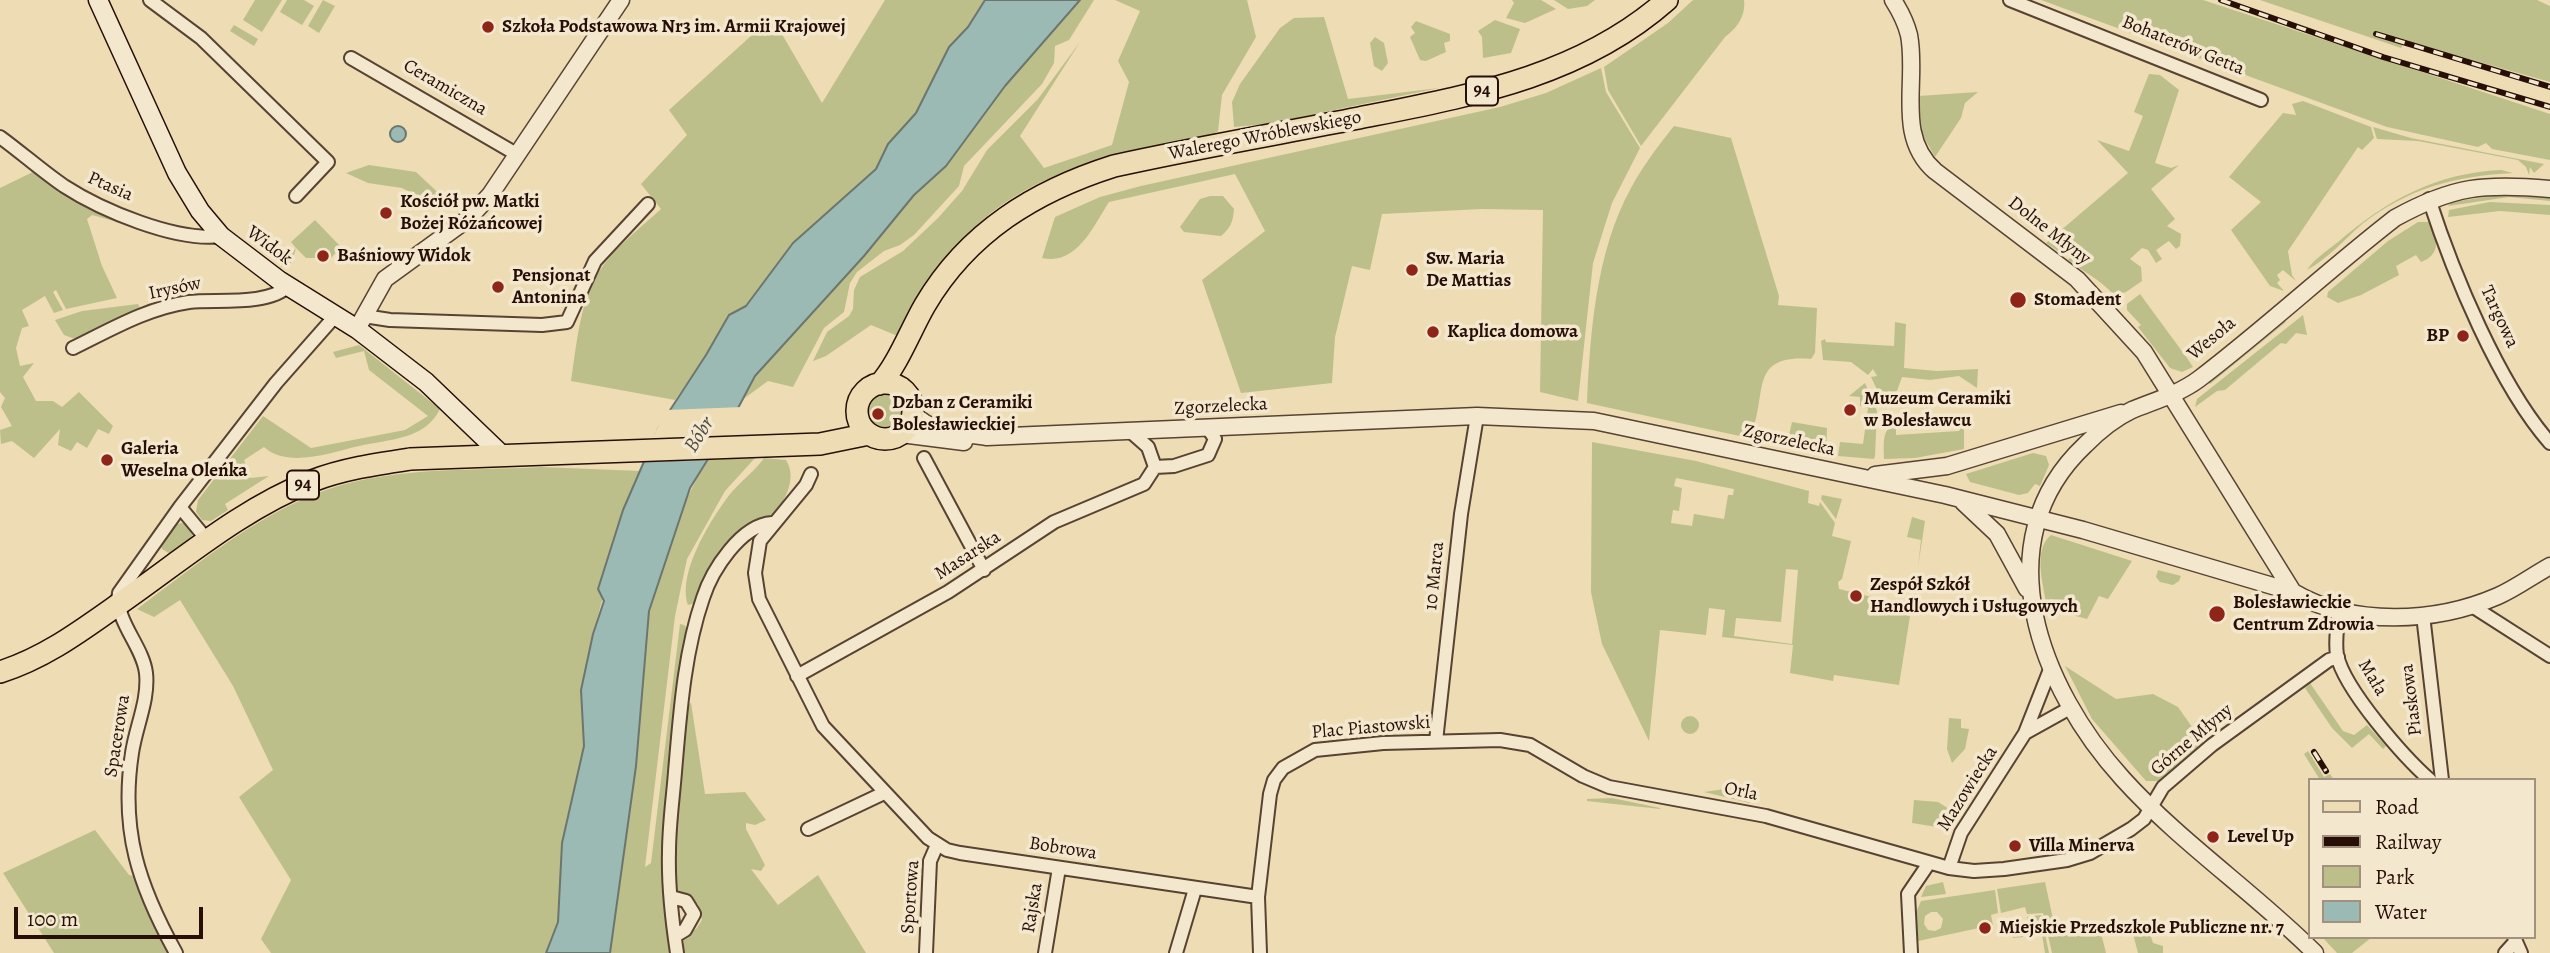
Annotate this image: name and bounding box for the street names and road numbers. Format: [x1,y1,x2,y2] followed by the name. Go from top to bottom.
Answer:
[2118,11,2248,81] street label: Bohaterów Getta
[399,55,491,121] street label: Ceramiczna
[1466,76,1498,106] road number: 94
[1167,106,1363,166] street label: Walerego Wróblewskiego
[84,167,136,207] street label: Ptasia
[2003,192,2095,270] street label: Dolne Młyny
[242,221,296,271] street label: Widok
[147,272,203,306] street label: Irysów
[2475,282,2523,352] street label: Targowa
[2183,312,2241,366] street label: Wesoła
[1174,393,1268,421] street label: Zgorzelecka
[1741,420,1837,462] street label: Zgorzelecka
[287,471,319,500] road number: 94
[931,526,1005,586] street label: Masarska
[1420,541,1450,611] street label: 10 Marca
[2352,656,2392,700] street label: Mała
[2396,663,2428,737] street label: Piaskowa
[100,693,136,779] street label: Spacerowa
[2146,699,2238,781] street label: Górne Młyny
[1311,711,1431,745] street label: Plac Piastowski
[1933,742,2003,836] street label: Mazowiecka
[1722,778,1760,806] street label: Orla
[1027,832,1099,866] street label: Bobrowa
[897,859,925,935] street label: Sportowa
[1018,881,1048,935] street label: Rajska

